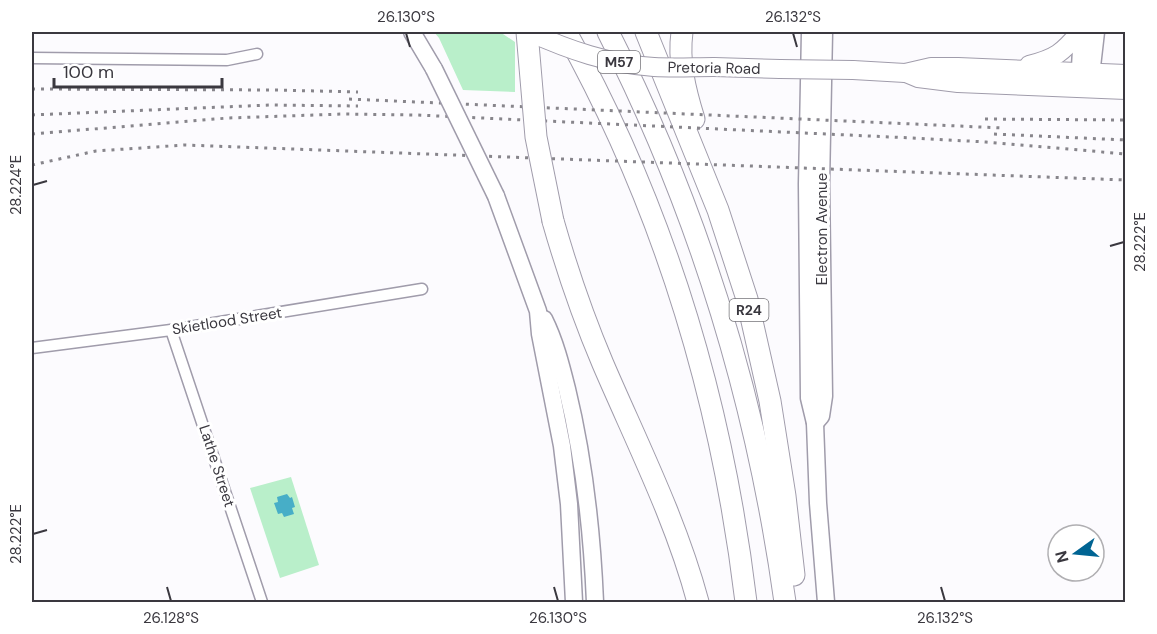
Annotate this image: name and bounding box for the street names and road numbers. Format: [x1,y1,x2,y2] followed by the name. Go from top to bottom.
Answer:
[598,51,640,73] road number: M57
[667,57,761,79] street label: Pretoria Road
[812,173,832,285] street label: Electron Avenue
[730,299,768,321] road number: R24
[171,302,284,340] street label: Skietlood Street
[194,422,240,510] street label: Lathe Street

